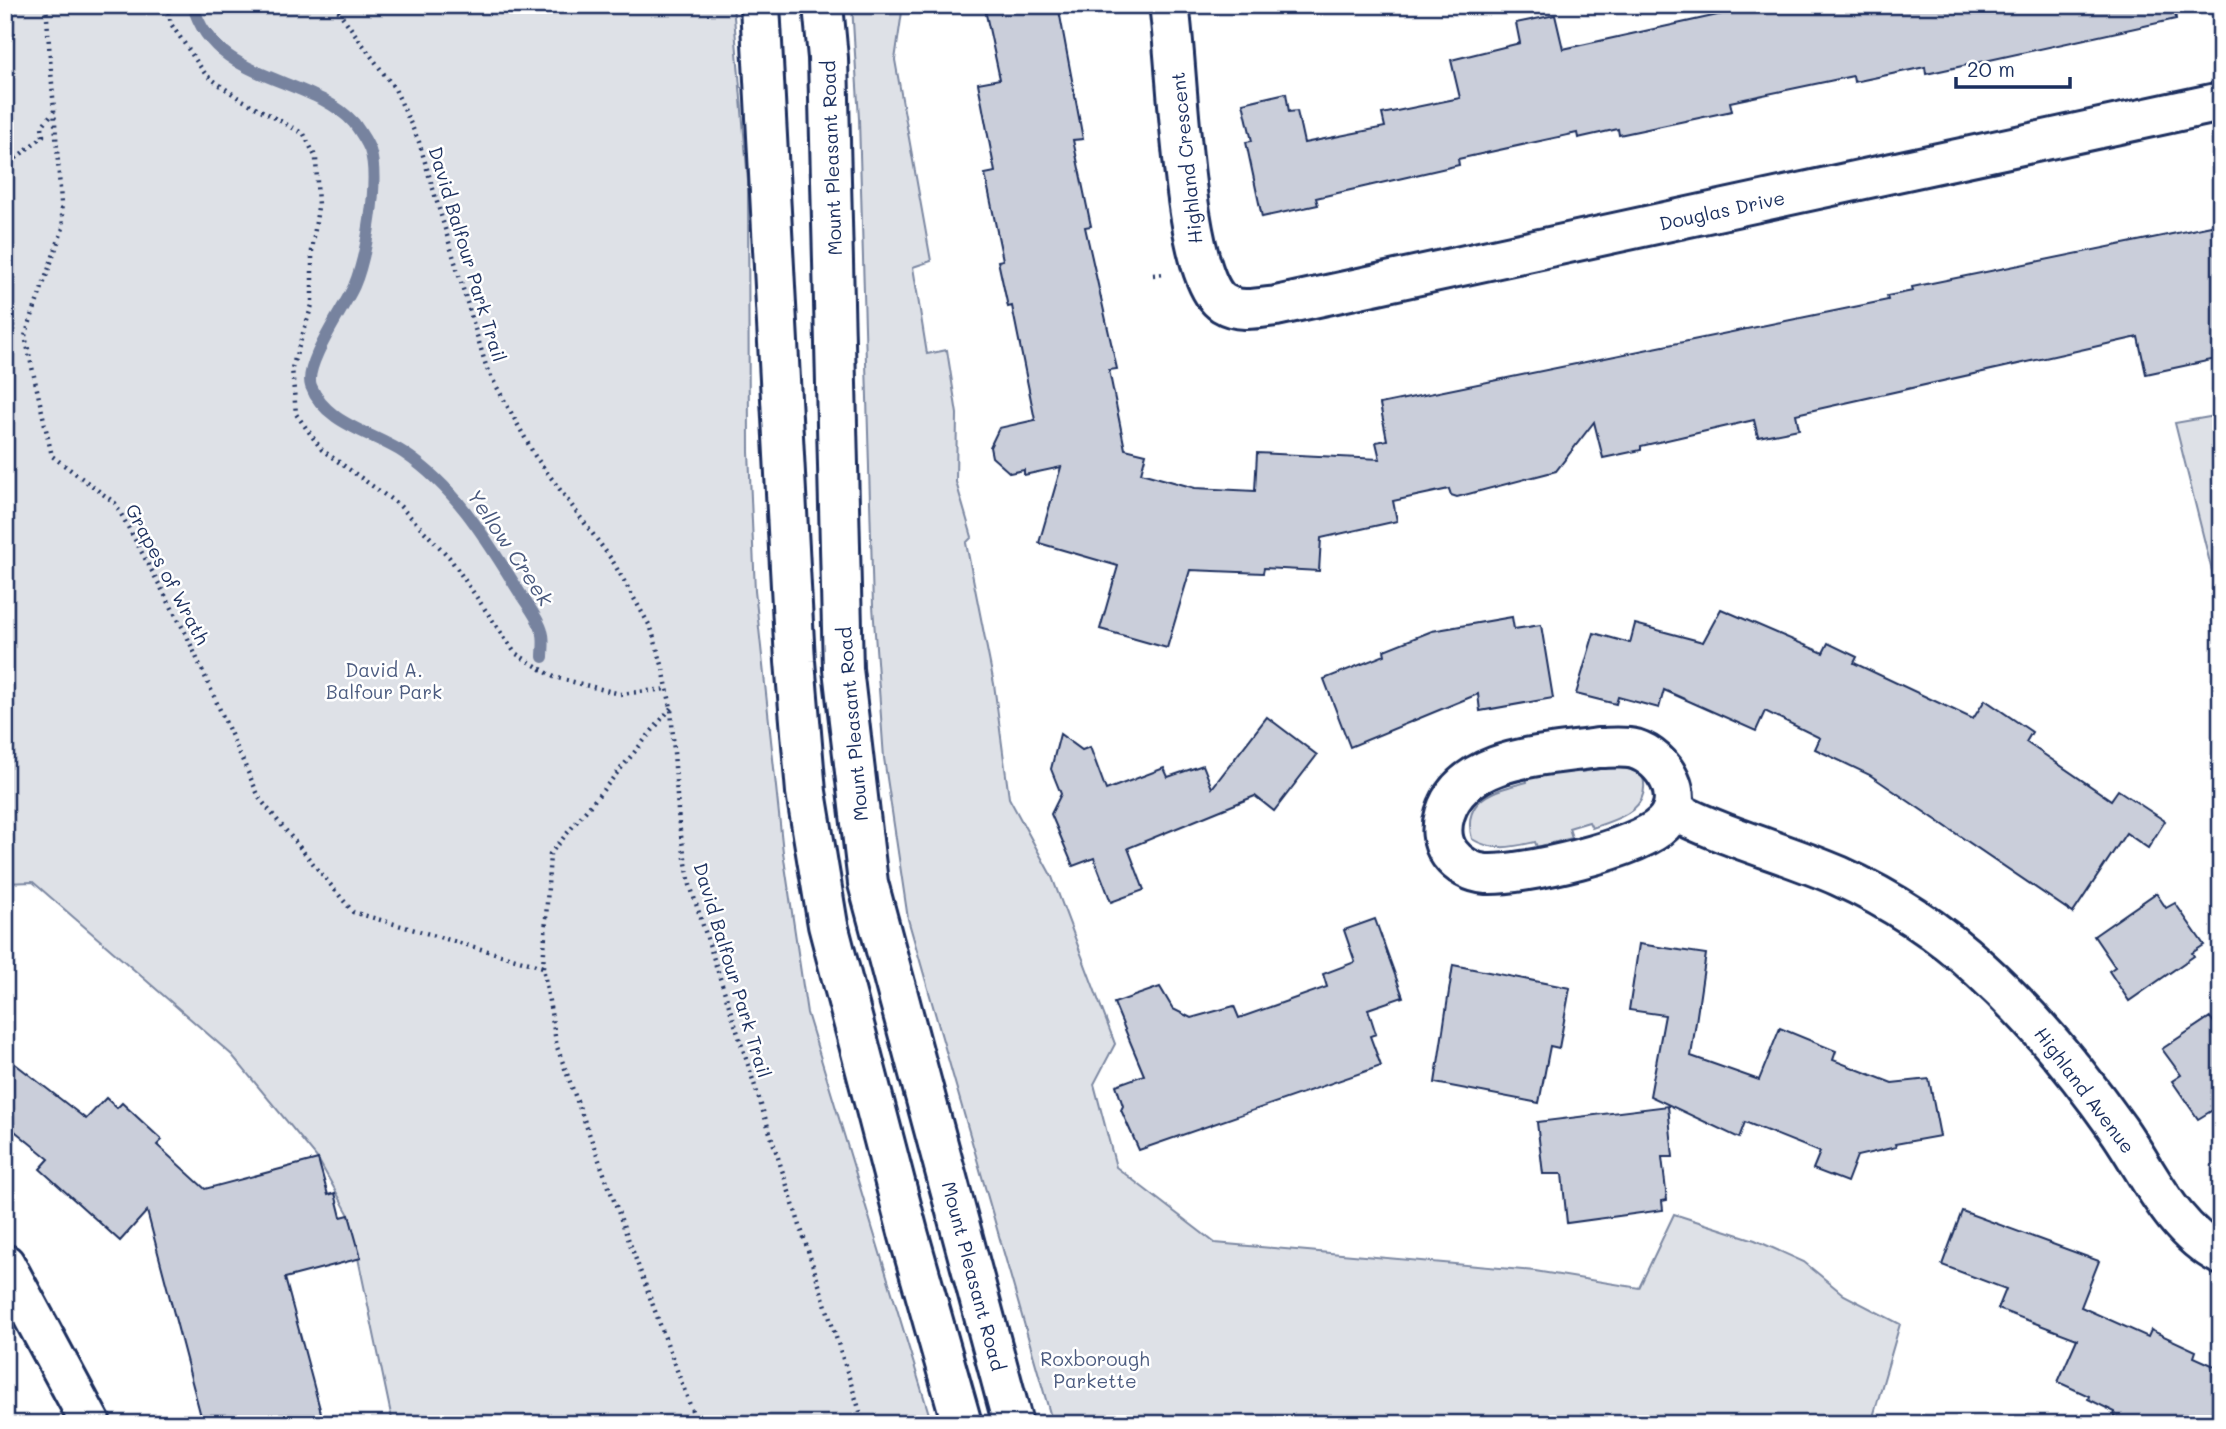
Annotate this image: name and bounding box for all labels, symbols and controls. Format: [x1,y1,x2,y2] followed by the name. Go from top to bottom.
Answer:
[1956,46,2070,90] scale bar
[1967,55,2015,82] text: 20 m
[815,60,847,256] street label: Mount Pleasant Road
[1165,71,1207,245] street label: Highland Crescent
[423,143,513,365] street label: David Balfour Park Trail
[1657,184,1787,236] street label: Douglas Drive
[462,483,561,611] water label: Yellow Creek
[120,499,216,649] street label: Grapes of Wrath
[831,626,873,822] street label: Mount Pleasant Road
[326,657,442,704] park label: David A. Balfour Park
[688,859,778,1081] street label: David Balfour Park Trail
[2029,1022,2141,1158] street label: Highland Avenue
[937,1179,1011,1373] street label: Mount Pleasant Road
[1040,1346,1150,1393] park label: Roxborough Parkette

